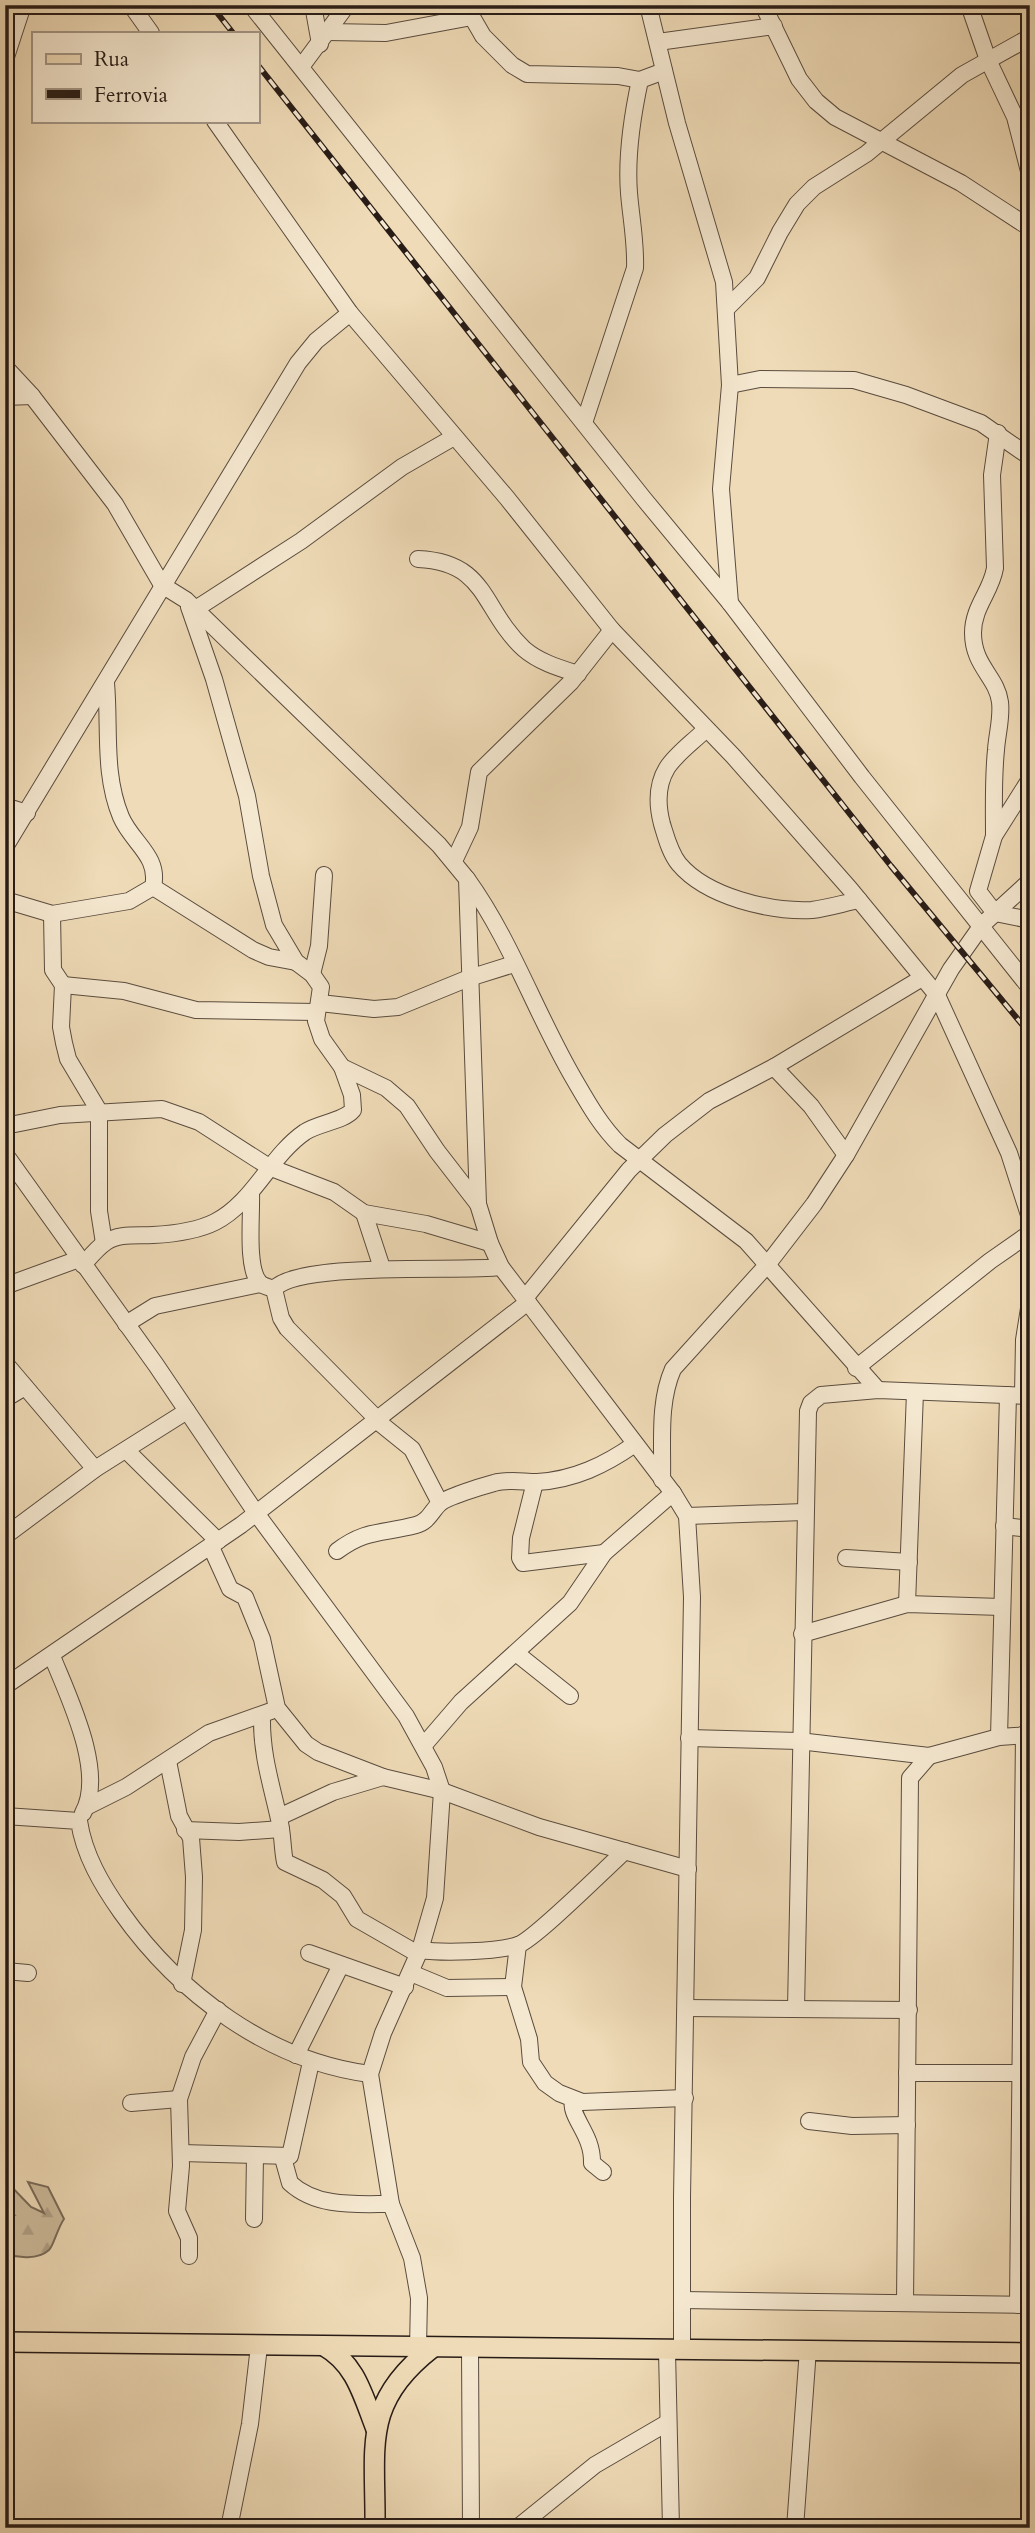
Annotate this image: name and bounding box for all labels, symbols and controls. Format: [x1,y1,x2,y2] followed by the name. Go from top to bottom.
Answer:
[32,32,259,122] legend
[94,45,129,74] text: Rua
[94,81,168,110] text: Ferrovia

